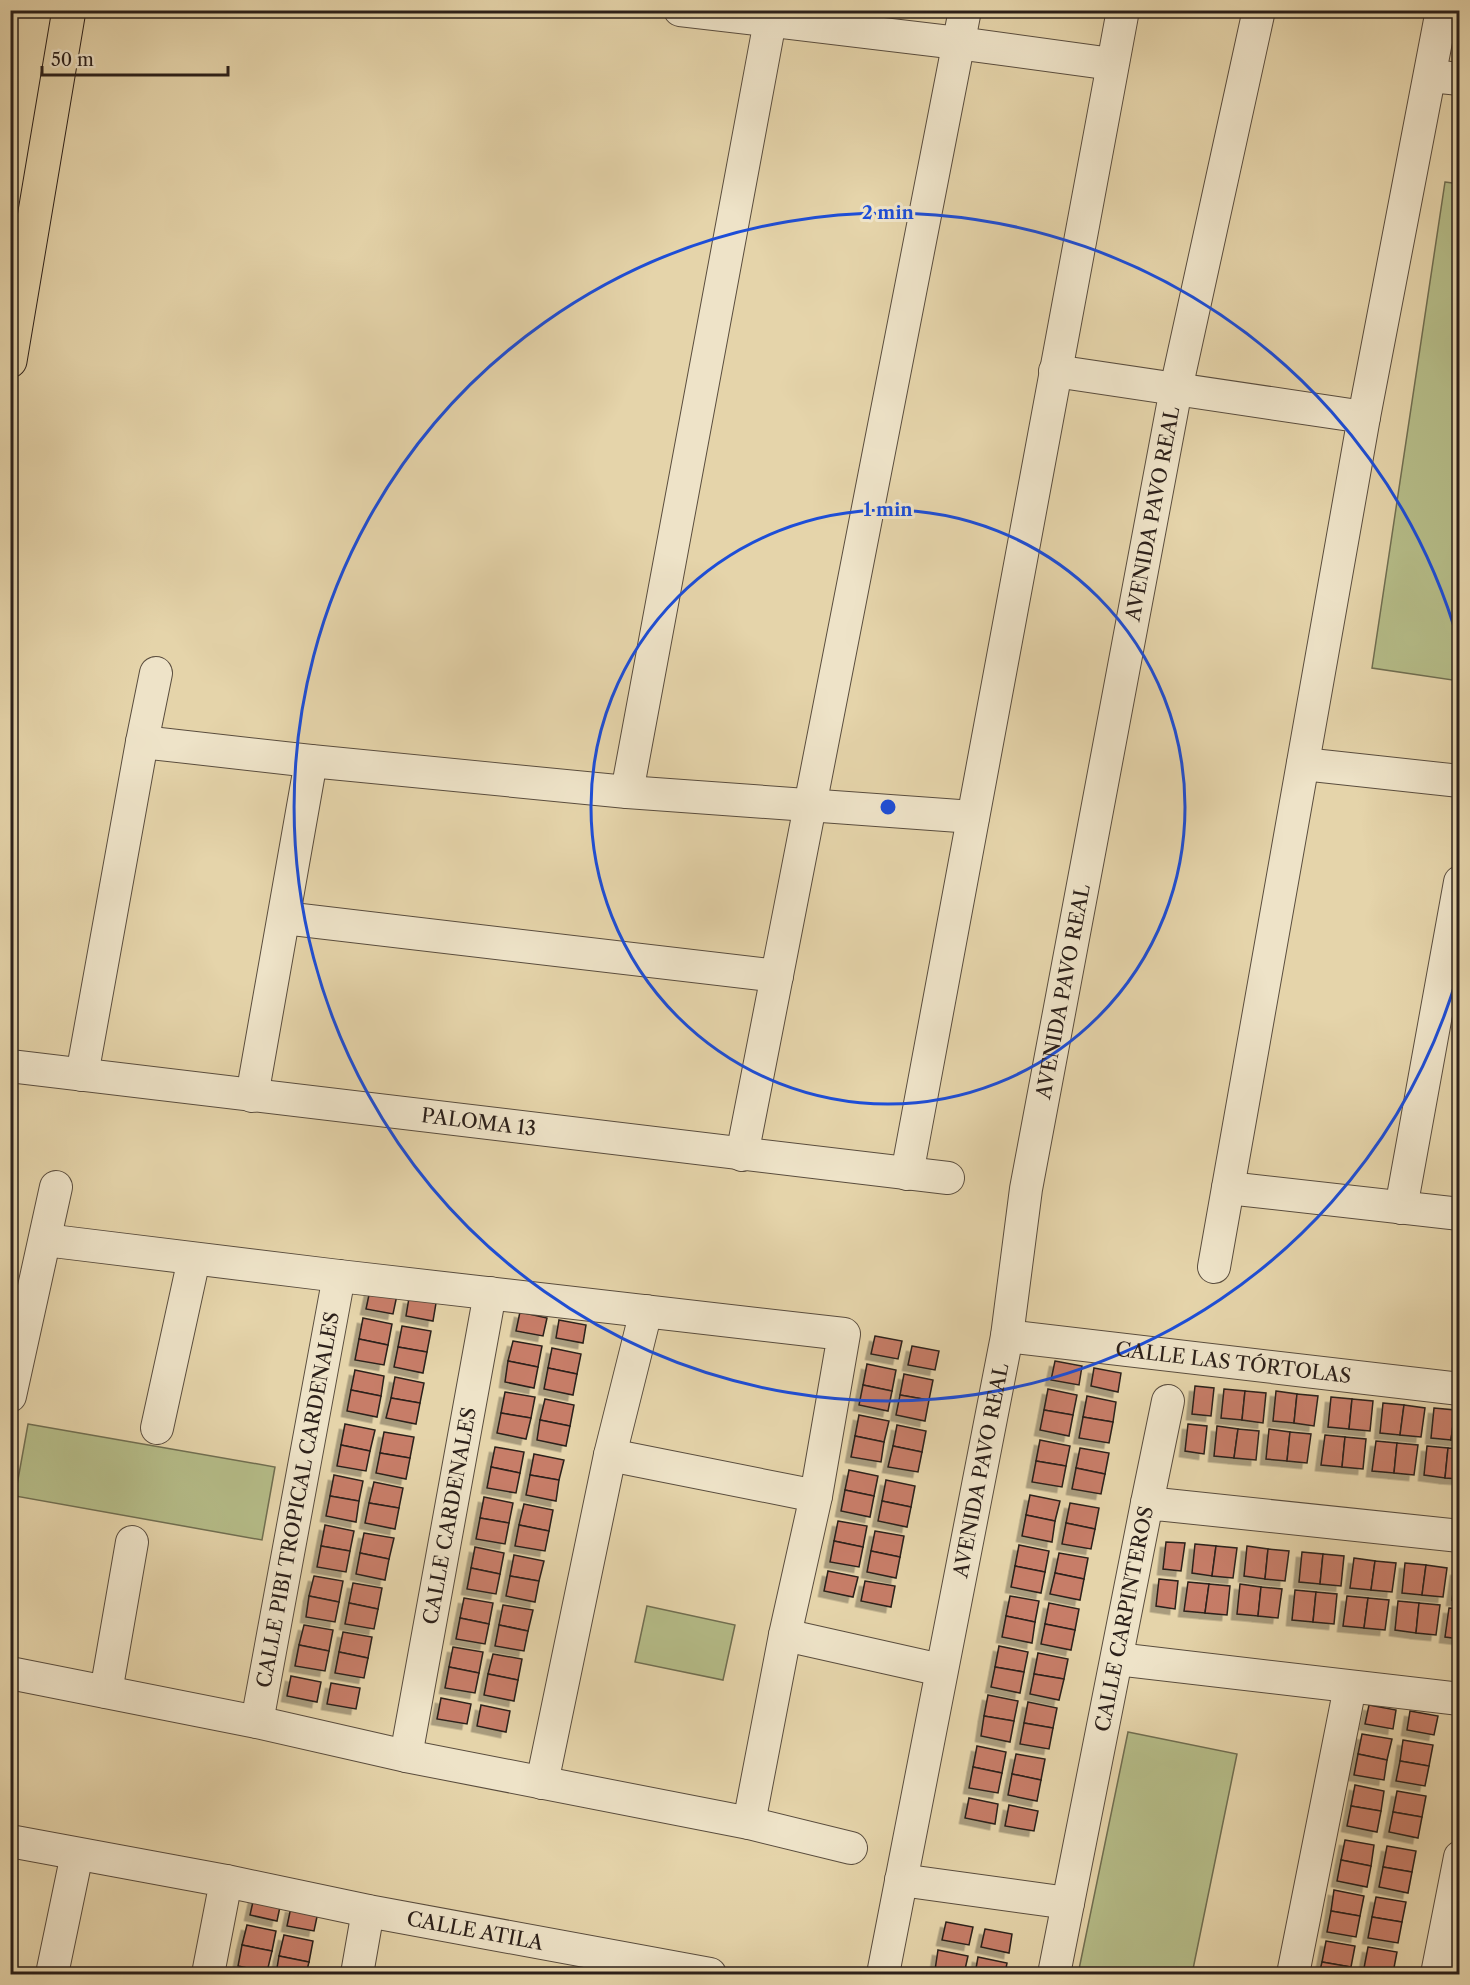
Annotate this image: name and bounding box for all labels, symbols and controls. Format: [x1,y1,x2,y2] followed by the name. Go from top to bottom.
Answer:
[42,39,228,77] scale bar
[51,49,94,71] text: 50 m
[862,202,915,224] text: 2 min
[1121,405,1184,624] street label: AVENIDA PAVO REAL
[863,499,913,521] text: 1 min
[878,797,898,817] centre of rings
[1031,882,1095,1102] street label: AVENIDA PAVO REAL
[420,1103,537,1141] street label: PALOMA 13
[252,1310,344,1690] street label: CALLE PIBI TROPICAL CARDENALES
[1114,1337,1353,1388] street label: CALLE LAS TÓRTOLAS
[948,1361,1013,1581] street label: AVENIDA PAVO REAL
[418,1405,481,1627] street label: CALLE CARDENALES
[1090,1504,1158,1734] street label: CALLE CARPINTEROS
[405,1906,547,1955] street label: CALLE ATILA

